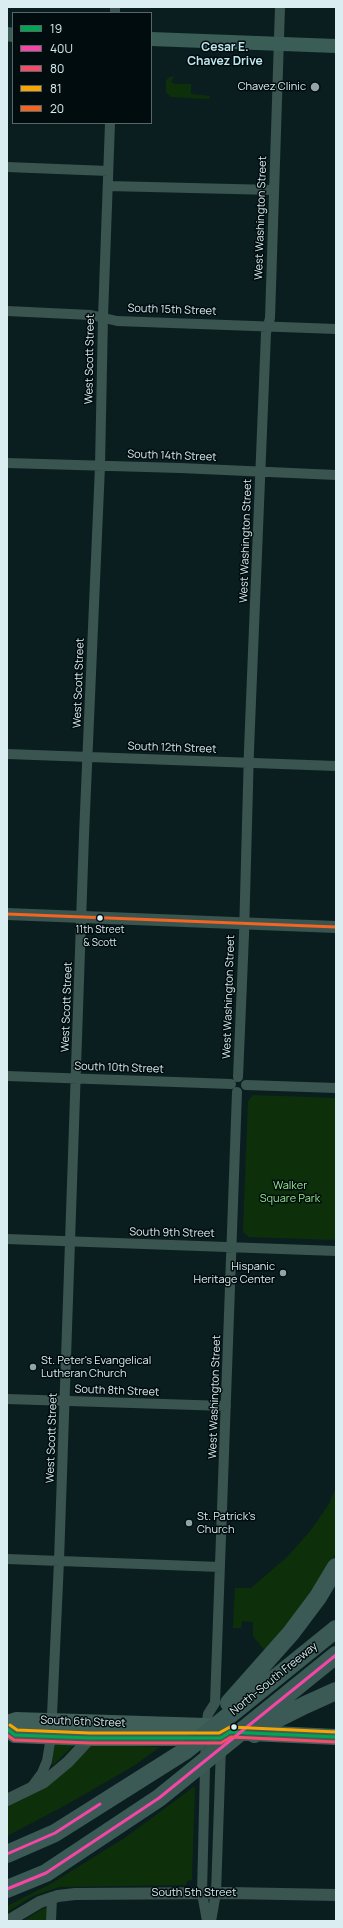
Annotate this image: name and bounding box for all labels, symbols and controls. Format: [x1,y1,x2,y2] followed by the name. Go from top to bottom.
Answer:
[12,12,152,124] legend
[50,20,62,37] text: 19
[50,40,73,57] text: 40U
[187,41,263,69] district label: Cesar E. Chavez Drive
[50,60,64,77] text: 80
[50,80,62,97] text: 81
[238,80,306,94] place label: Chavez Clinic
[309,81,321,93] marker: Chavez Clinic
[50,100,64,117] text: 20
[252,156,270,280] street label: West Washington Street
[127,302,217,318] street label: South 15th Street
[83,314,97,404] street label: West Scott Street
[127,448,217,464] street label: South 14th Street
[237,479,255,603] street label: West Washington Street
[71,638,87,728] street label: West Scott Street
[127,740,217,756] street label: South 12th Street
[95,913,105,923] marker: 11th Street & Scott
[75,924,125,948] place label: 11th Street & Scott
[220,935,238,1059] street label: West Washington Street
[59,962,75,1052] street label: West Scott Street
[74,1060,164,1076] street label: South 10th Street
[260,1179,320,1205] park label: Walker Square Park
[129,1226,215,1240] street label: South 9th Street
[194,1260,275,1286] place label: Hispanic Heritage Center
[278,1268,288,1278] marker: Hispanic Heritage Center
[206,1335,224,1459] street label: West Washington Street
[41,1354,151,1380] place label: St. Peter's Evangelical Lutheran Church
[28,1362,38,1372] marker: St. Peter's Evangelical Lutheran Church
[74,1383,160,1399] street label: South 8th Street
[44,1393,60,1483] street label: West Scott Street
[197,1510,255,1536] place label: St. Patrick's Church
[184,1518,194,1528] marker: St. Patrick's Church
[228,1640,320,1718] street label: North-South Freeway
[40,1714,126,1730] street label: South 6th Street
[229,1722,239,1732] unlabelled marker
[152,1886,236,1900] street label: South 5th Street

